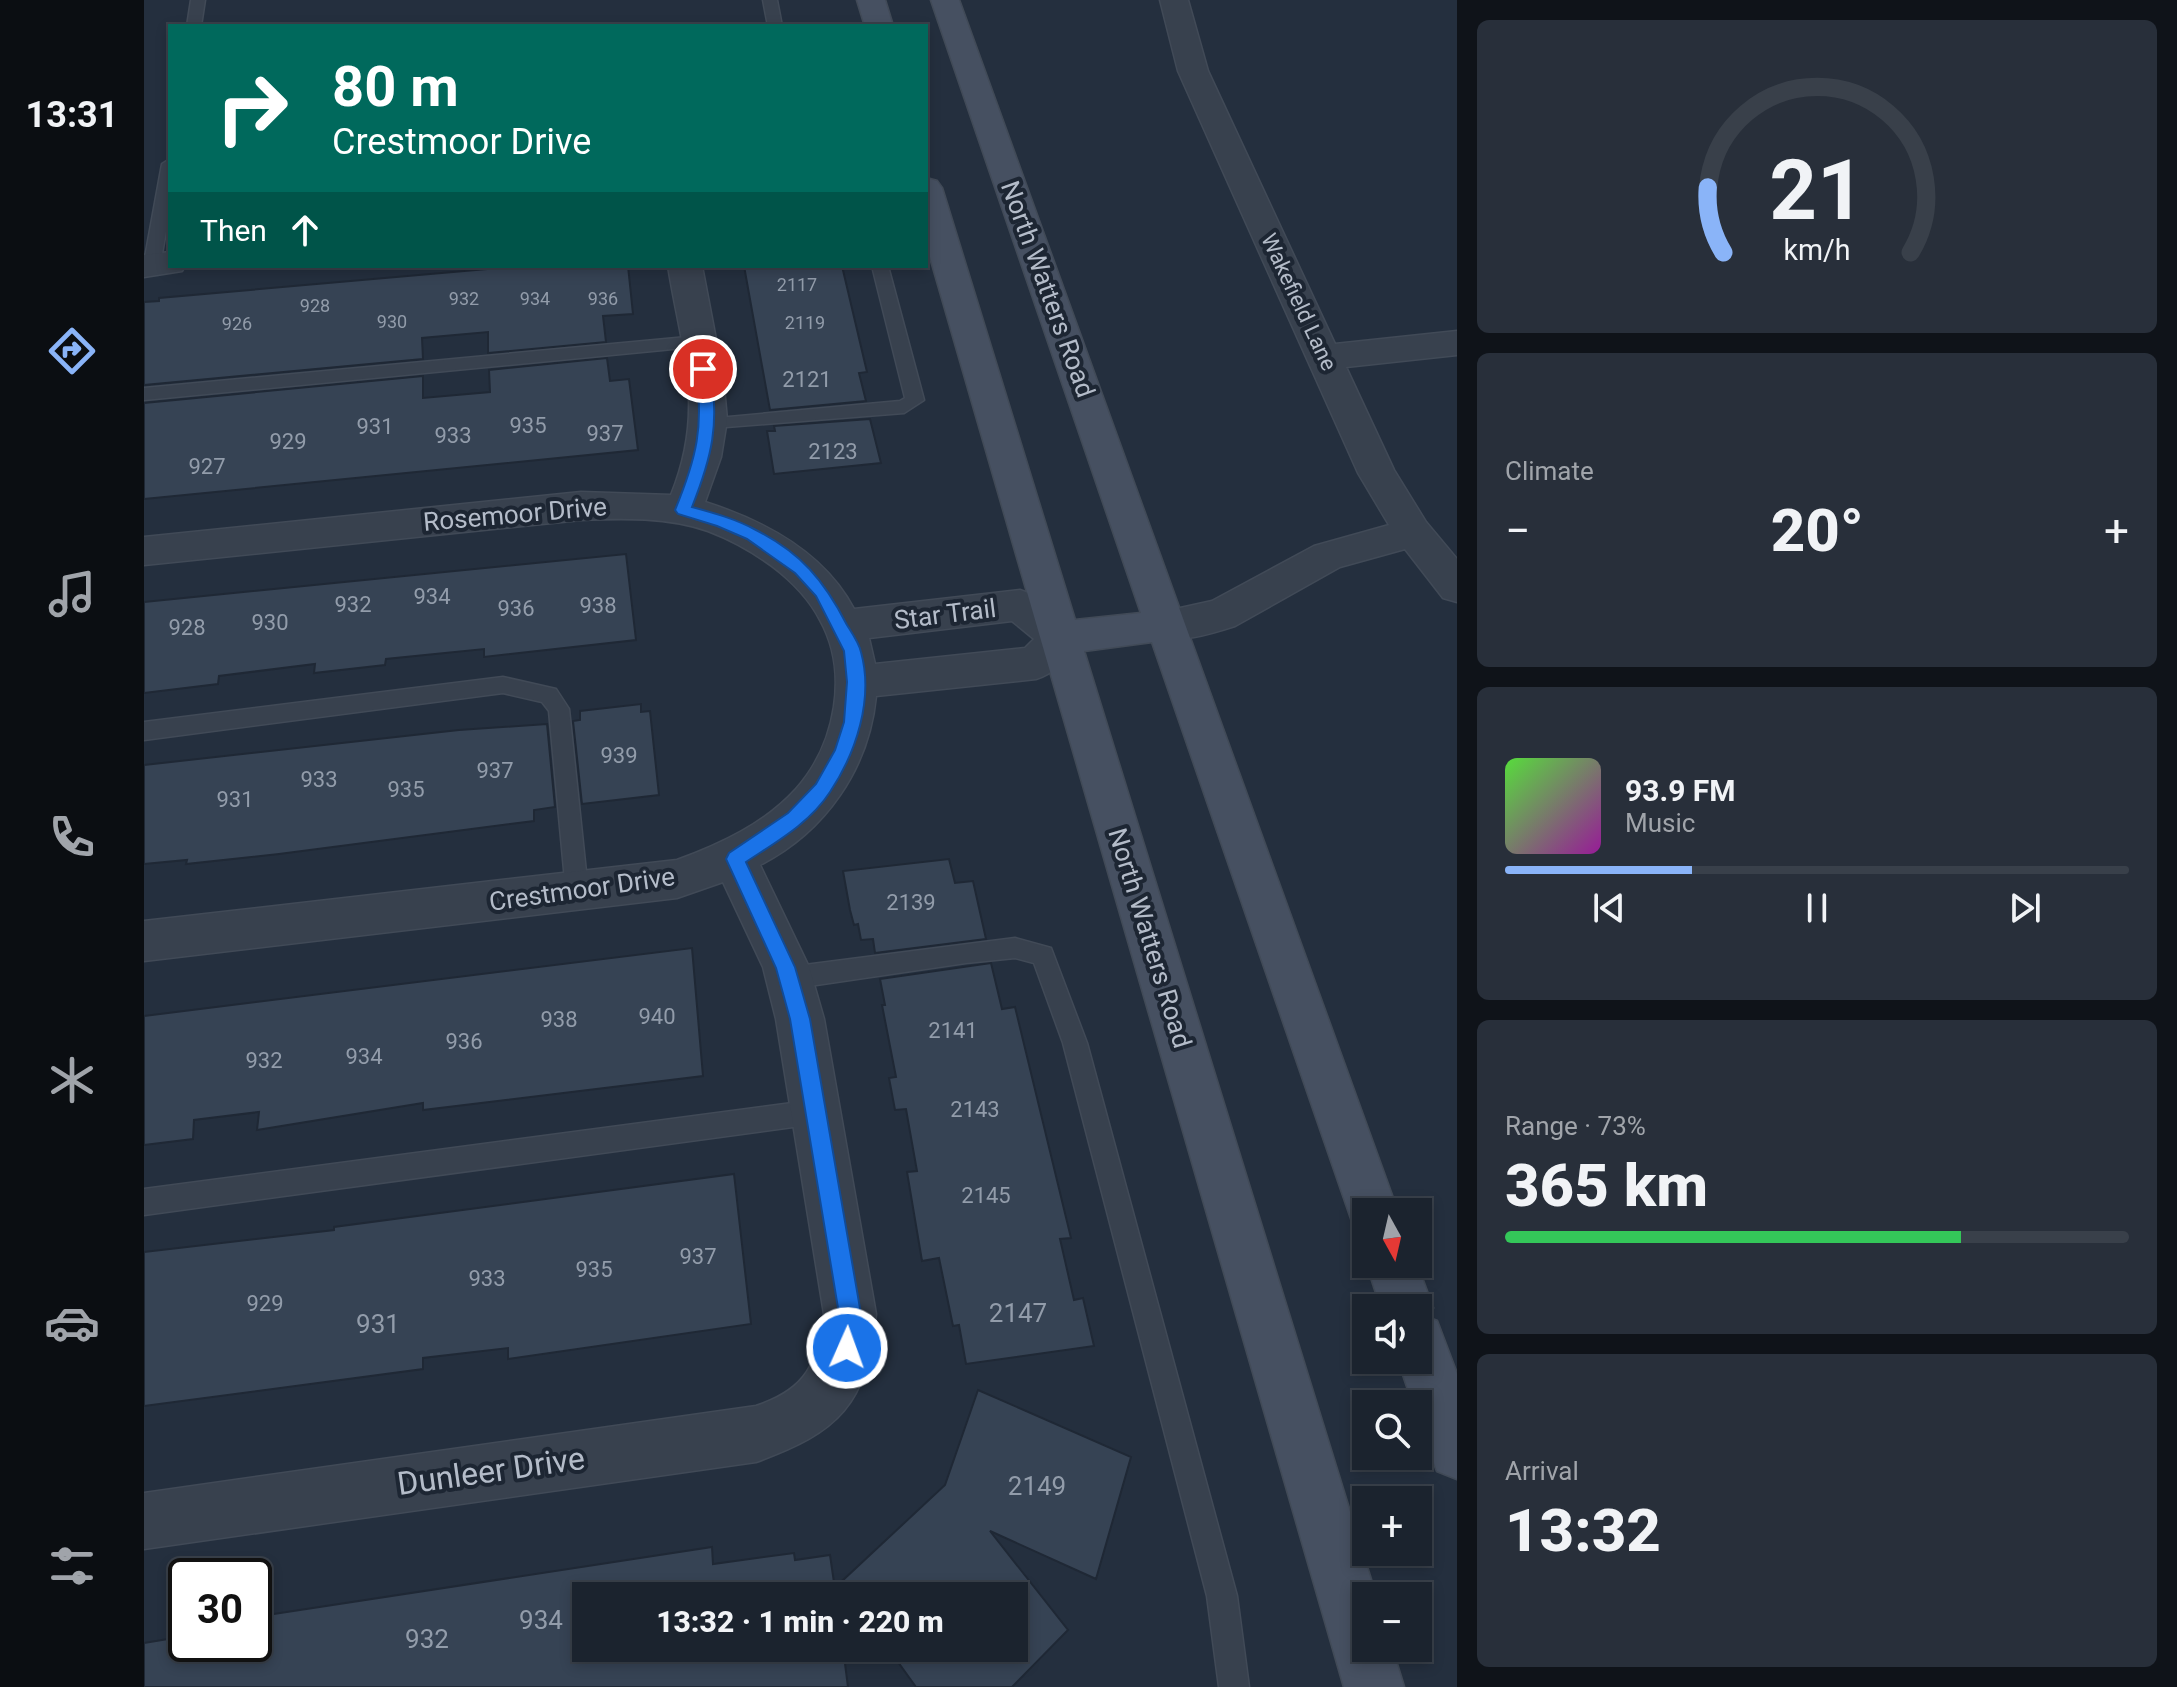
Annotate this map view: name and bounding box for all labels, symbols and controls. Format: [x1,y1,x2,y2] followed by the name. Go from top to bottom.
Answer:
[332,54,459,120] text: 80 m
[200,56,304,160] icon: right
[26,94,118,136] text: 13:31
[332,121,591,163] text: Crestmoor Drive
[1769,141,1865,238] text: 21
[995,177,1101,401] street label: North Watters Road
[283,208,327,252] icon: ahead
[200,213,267,248] text: Then
[1256,229,1342,375] street label: Wakefield Lane
[1783,233,1851,267] text: km/h
[777,274,817,295] house number: 2117
[449,288,479,309] house number: 932
[520,288,550,309] house number: 934
[588,288,618,309] house number: 936
[300,295,330,316] house number: 928
[377,311,407,332] house number: 930
[785,312,825,333] house number: 2119
[222,313,252,334] house number: 926
[44,323,100,379] icon: directions
[669,335,737,403] pin
[681,347,725,391] icon: arrive
[782,367,832,392] house number: 2121
[509,413,547,438] house number: 935
[356,414,394,439] house number: 931
[586,421,624,446] house number: 937
[434,423,472,448] house number: 933
[269,429,307,454] house number: 929
[808,439,858,464] house number: 2123
[188,454,226,479] house number: 927
[1505,456,1594,486] text: Climate
[422,491,608,537] street label: Rosemoor Drive
[1771,495,1864,566] text: 20°
[1505,505,1530,557] text: −
[2104,505,2129,557] text: +
[44,566,100,622] icon: music
[413,584,451,609] house number: 934
[334,592,372,617] house number: 932
[579,593,617,618] house number: 938
[892,593,998,635] street label: Star Trail
[497,596,535,621] house number: 936
[251,610,289,635] house number: 930
[168,615,206,640] house number: 928
[600,743,638,768] house number: 939
[476,758,514,783] house number: 937
[300,767,338,792] house number: 933
[1625,773,1736,808] text: 93.9 FM
[387,777,425,802] house number: 935
[216,787,254,812] house number: 931
[1625,808,1695,838] text: Music
[44,809,100,865] icon: phone
[1102,825,1198,1051] street label: North Watters Road
[487,861,677,917] street label: Crestmoor Drive
[1587,886,1631,930] icon: previous
[1795,886,1839,930] icon: pause
[2003,886,2047,930] icon: next
[886,890,936,915] house number: 2139
[638,1004,676,1029] house number: 940
[540,1007,578,1032] house number: 938
[928,1018,978,1043] house number: 2141
[445,1029,483,1054] house number: 936
[345,1044,383,1069] house number: 934
[245,1048,283,1073] house number: 932
[44,1052,100,1108] icon: climate
[950,1097,1000,1122] house number: 2143
[1505,1111,1646,1141] text: Range · 73%
[1505,1150,1708,1221] text: 365 km
[961,1183,1011,1208] house number: 2145
[1352,1198,1432,1278] north arrow
[1352,1198,1432,1662] map controls
[679,1244,717,1269] house number: 937
[575,1257,613,1282] house number: 935
[468,1266,506,1291] house number: 933
[246,1291,284,1316] house number: 929
[1352,1294,1432,1374] button: sound
[44,1295,100,1351] icon: car
[989,1298,1047,1328] house number: 2147
[805,1306,889,1390] position arrow
[356,1309,400,1339] house number: 931
[1352,1390,1432,1470] button: search
[395,1439,587,1503] street label: Dunleer Drive
[1505,1456,1579,1486] text: Arrival
[1008,1471,1066,1501] house number: 2149
[1352,1486,1432,1566] button: +
[1505,1495,1661,1566] text: 13:32
[44,1538,100,1594] icon: filters
[168,1558,272,1662] speed limit sign: 30
[1352,1582,1432,1662] button: −
[656,1604,944,1639] text: 13:32 · 1 min · 220 m
[519,1605,563,1635] house number: 934
[405,1624,449,1654] house number: 932

